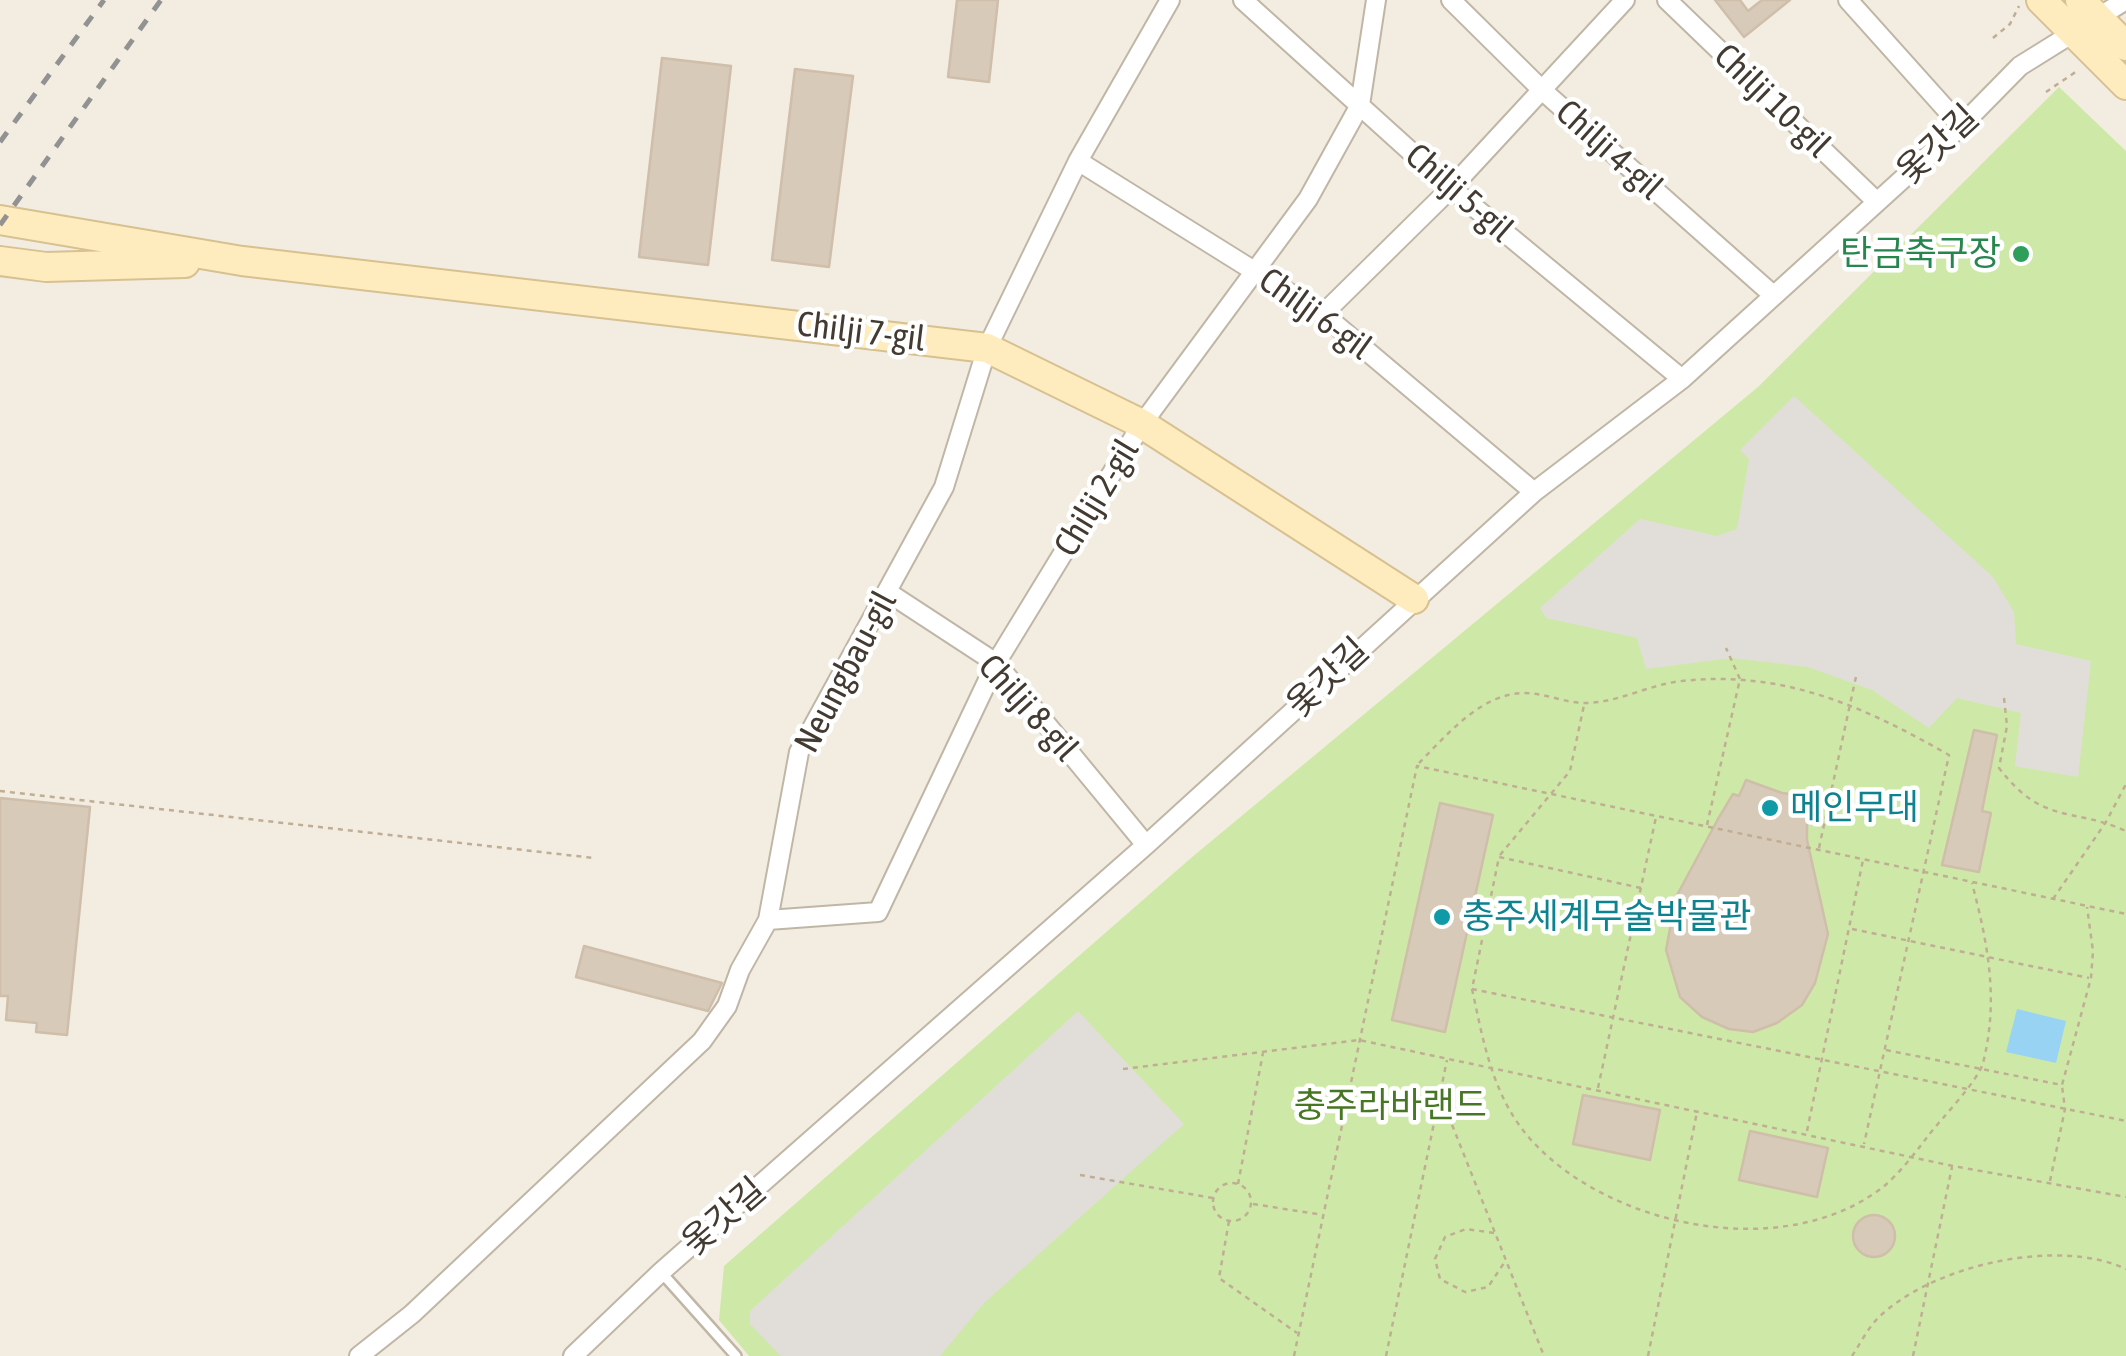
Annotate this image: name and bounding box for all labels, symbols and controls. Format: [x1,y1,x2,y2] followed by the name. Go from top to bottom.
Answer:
[1705,36,1839,166] street label: Chilji 10-gil
[1547,91,1671,209] street label: Chilji 4-gil
[1888,97,1988,193] street label: 옻갓길
[1397,135,1521,251] street label: Chilji 5-gil
[1840,233,2001,275] place label: 탄금축구장
[2010,243,2032,265] marker: 탄금축구장
[1251,259,1379,369] street label: Chilji 6-gil
[795,303,927,361] street label: Chilji 7-gil
[1046,432,1148,564] street label: Chilji 2-gil
[786,584,906,760] street label: Neungbau-gil
[1278,630,1378,726] street label: 옻갓길
[969,646,1087,770] street label: Chilji 8-gil
[1790,787,1919,829] place label: 메인무대
[1759,797,1781,819] marker: 메인무대
[1462,896,1752,938] place label: 충주세계무술박물관
[1431,906,1453,928] marker: 충주세계무술박물관
[1293,1085,1487,1127] park label: 충주라바랜드
[674,1169,774,1265] street label: 옻갓길

